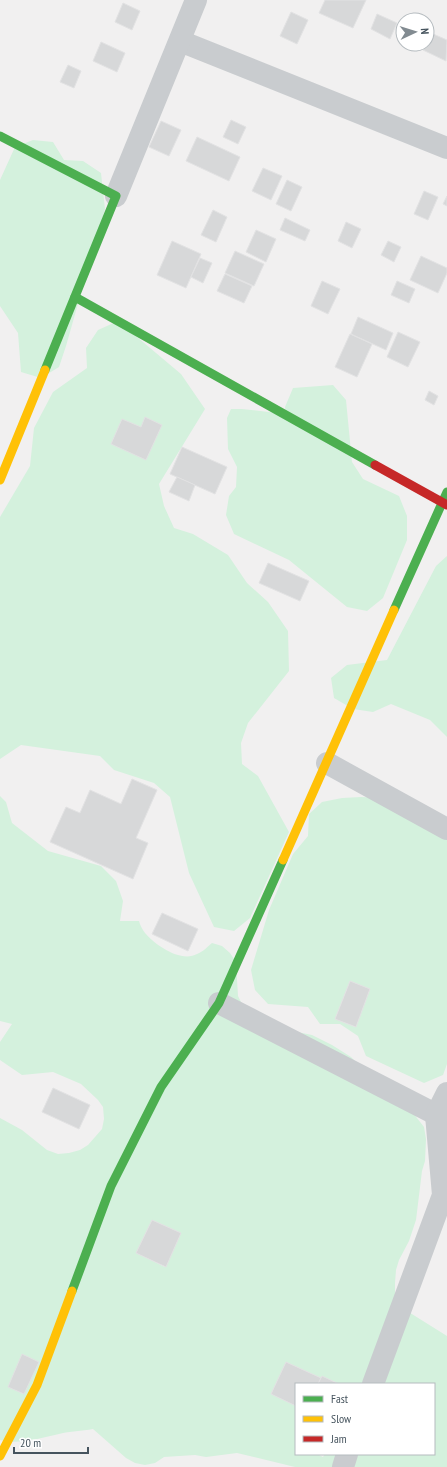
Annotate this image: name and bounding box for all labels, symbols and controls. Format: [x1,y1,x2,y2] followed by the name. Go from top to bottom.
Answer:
[395,12,435,52] north arrow
[418,28,432,35] text: N
[295,1383,435,1455] legend
[331,1391,349,1406] text: Fast
[331,1411,352,1426] text: Slow
[14,1429,88,1455] scale bar
[330,1431,347,1446] text: Jam
[20,1435,41,1450] text: 20 m

